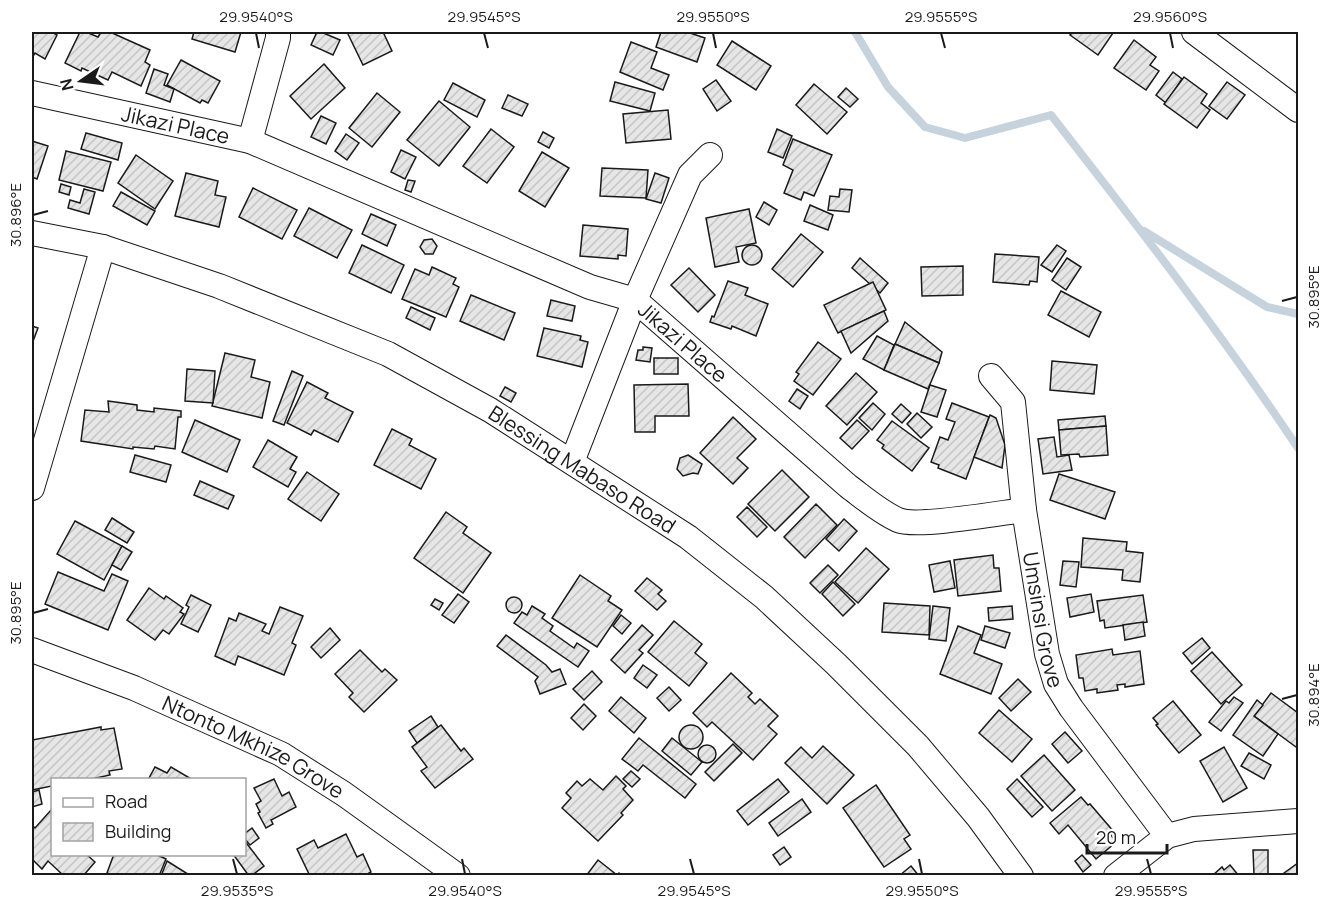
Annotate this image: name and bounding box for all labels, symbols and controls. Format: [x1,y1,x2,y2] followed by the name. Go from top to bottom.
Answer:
[219,6,293,27] text: 29.9540°S
[448,6,520,27] text: 29.9545°S
[676,6,750,27] text: 29.9550°S
[905,6,977,27] text: 29.9555°S
[1133,6,1207,27] text: 29.9560°S
[51,51,111,111] north arrow
[54,76,79,93] text: N
[119,99,232,150] street label: Jikazi Place
[5,183,26,247] text: 30.896°E
[1303,265,1324,329] text: 30.895°E
[633,295,734,389] street label: Jikazi Place
[483,399,681,540] street label: Blessing Mabaso Road
[1017,550,1070,691] street label: Umsinsi Grove
[5,581,26,645] text: 30.895°E
[1303,663,1324,727] text: 30.894°E
[158,689,350,805] street label: Ntonto Mkhize Grove
[51,778,246,856] legend
[105,789,148,813] text: Road
[1087,817,1166,855] scale bar
[105,819,171,843] text: Building
[1096,825,1136,849] text: 20 m
[201,880,273,901] text: 29.9535°S
[428,880,502,901] text: 29.9540°S
[658,880,730,901] text: 29.9545°S
[885,880,959,901] text: 29.9550°S
[1115,880,1187,901] text: 29.9555°S

